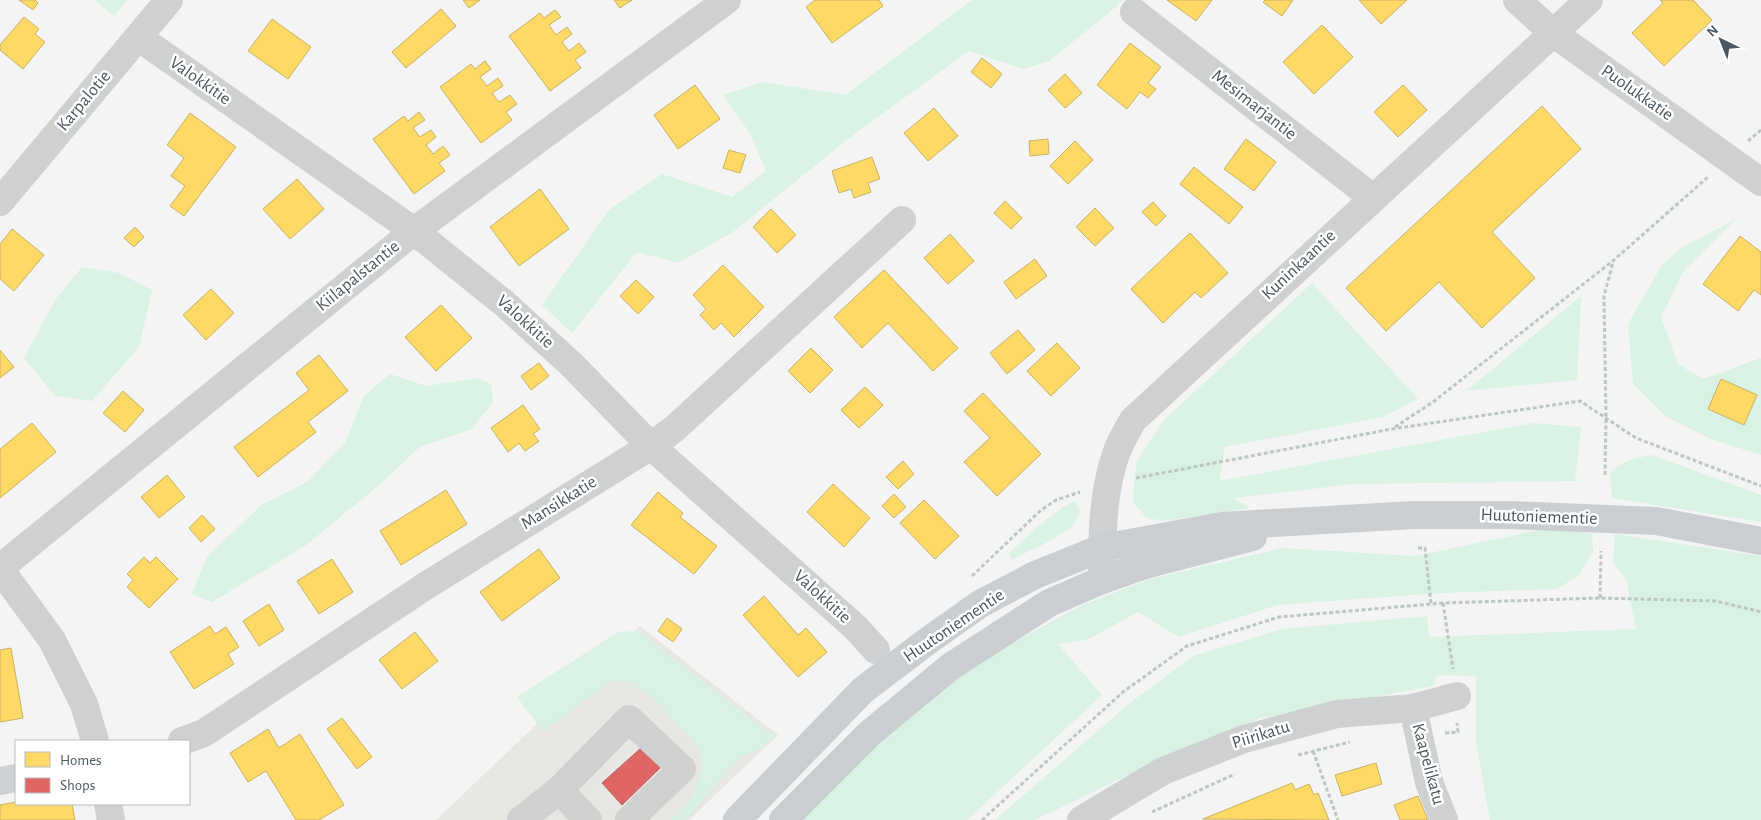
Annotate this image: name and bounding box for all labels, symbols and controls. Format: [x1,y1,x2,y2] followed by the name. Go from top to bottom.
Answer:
[1696,15,1746,65] north arrow
[1704,23,1721,40] text: N
[166,54,234,108] street label: Valokkitie
[1598,62,1676,124] street label: Puolukkatie
[1208,66,1300,144] street label: Mesimarjantie
[54,67,114,135] street label: Karpalotie
[1259,227,1339,303] street label: Kuninkaantie
[313,237,403,315] street label: Kiilapalstantie
[493,292,557,352] street label: Valokkitie
[518,473,600,533] street label: Mansikkatie
[1480,506,1598,528] street label: Huutoniementie
[790,567,854,627] street label: Valokkitie
[900,586,1008,666] street label: Huutoniementie
[1230,718,1292,752] street label: Piirikatu
[1408,721,1448,807] street label: Kaapelikatu
[15,740,190,805] legend
[60,753,102,768] text: Homes
[60,778,95,793] text: Shops

